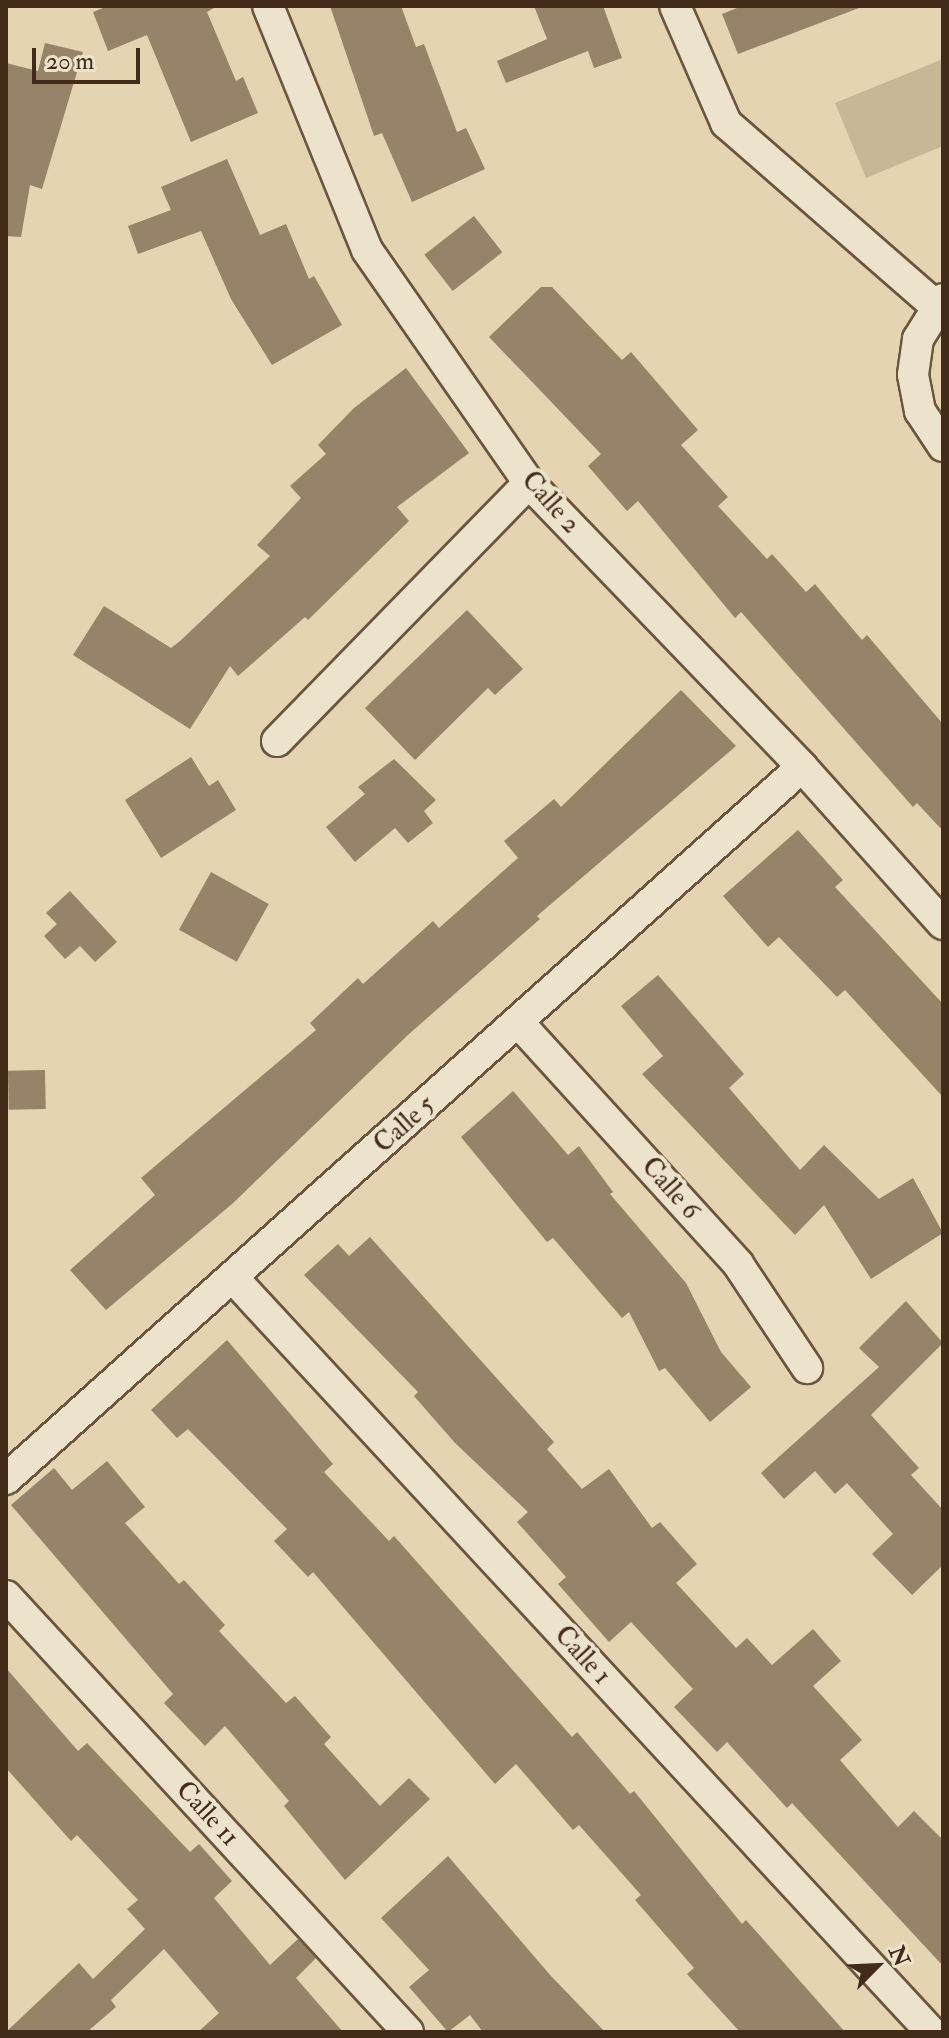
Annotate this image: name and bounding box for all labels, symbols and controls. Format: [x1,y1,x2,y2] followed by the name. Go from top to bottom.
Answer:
[36,32,144,82] scale bar
[46,46,94,77] text: 20 m
[514,466,586,540] street label: Calle 2
[368,1090,442,1160] street label: Calle 5
[634,1152,706,1226] street label: Calle 6
[547,1620,617,1692] street label: Calle 1
[169,1775,245,1853] street label: Calle 11
[837,1926,917,2006] north arrow
[882,1942,916,1971] text: N

